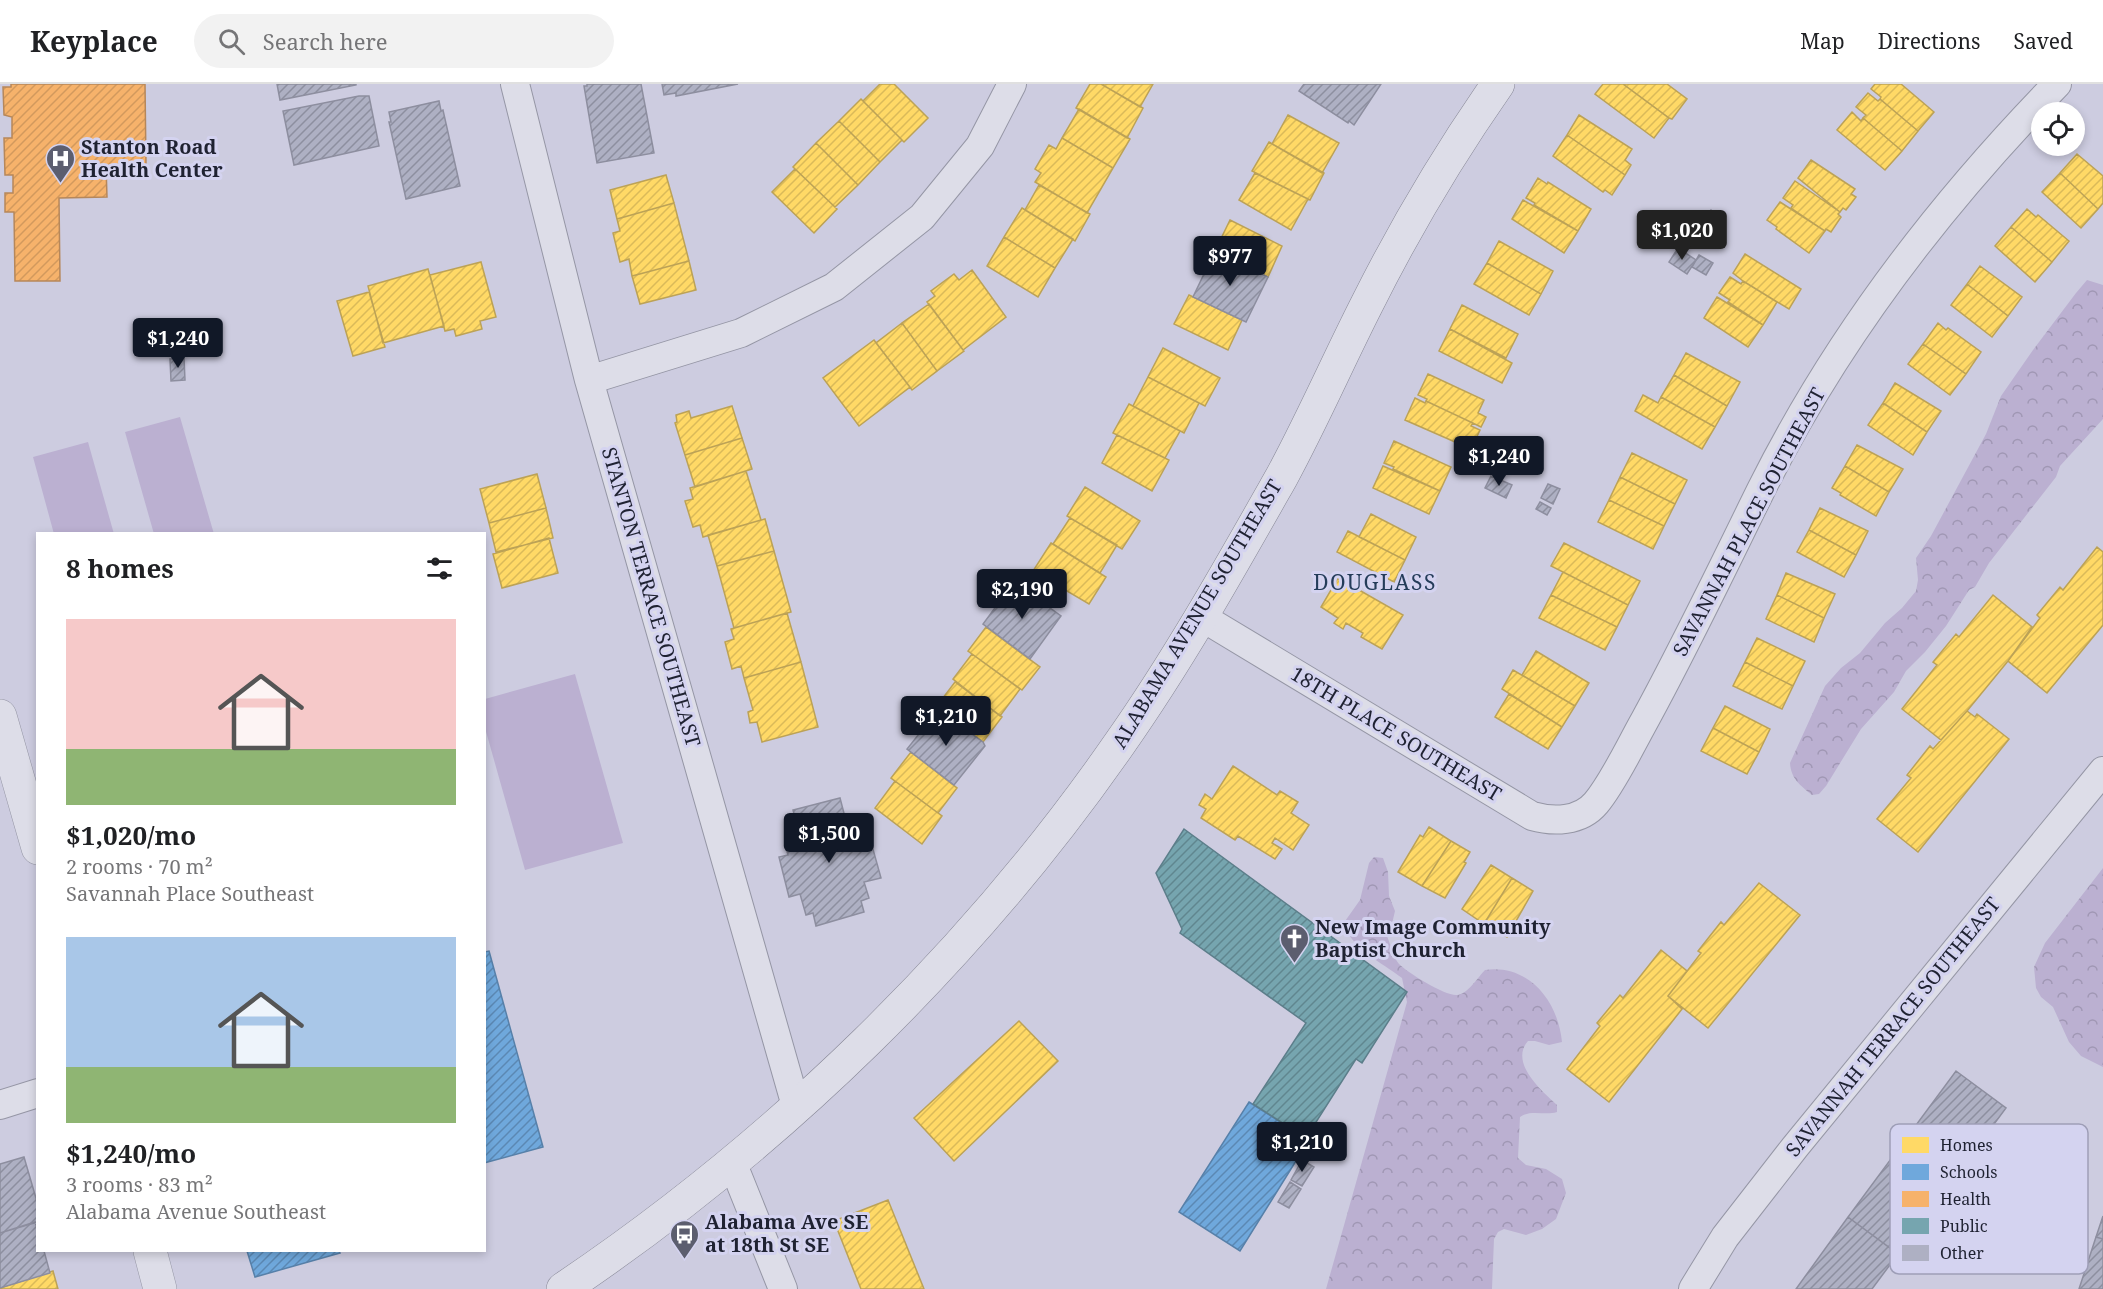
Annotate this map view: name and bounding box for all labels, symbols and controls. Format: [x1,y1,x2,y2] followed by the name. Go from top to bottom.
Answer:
[194,14,614,68] search box
[30,22,158,60] text: Keyplace
[215,25,248,58] icon: search
[263,26,388,56] text: Search here
[1800,27,1845,55] text: Map
[1878,27,1980,55] text: Directions
[2013,27,2073,55] text: Saved
[2031,102,2085,156] map controls
[2031,102,2085,156] button: locate
[81,133,223,183] place label: Stanton Road Health Center
[44,142,76,184] hospital icon: Stanton Road Health Center
[1633,210,1731,261] pin: $1,020
[1651,216,1713,243] text: $1,020
[1194,236,1266,287] pin: $977
[1207,242,1253,269] text: $977
[129,318,227,369] pin: $1,240
[147,324,209,351] text: $1,240
[1666,383,1831,661] street label: SAVANNAH PLACE SOUTHEAST
[1450,436,1548,487] pin: $1,240
[1468,442,1530,469] text: $1,240
[596,444,707,750] street label: STANTON TERRACE SOUTHEAST
[1106,474,1288,753] street label: ALABAMA AVENUE SOUTHEAST
[66,550,174,586] text: 8 homes
[423,552,456,585] icon: filters
[1313,568,1437,596] district label: DOUGLASS
[973,569,1071,620] pin: $2,190
[991,575,1053,602] text: $2,190
[207,658,315,766] icon: home
[1286,660,1507,807] street label: 18TH PLACE SOUTHEAST
[897,696,995,747] pin: $1,210
[915,702,977,729] text: $1,210
[780,813,878,864] pin: $1,500
[66,817,196,853] text: $1,020/mo
[798,819,860,846] text: $1,500
[66,853,213,880] text: 2 rooms · 70 m²
[66,880,314,907] text: Savannah Place Southeast
[1779,891,2006,1162] street label: SAVANNAH TERRACE SOUTHEAST
[1315,913,1551,963] place label: New Image Community Baptist Church
[1278,922,1310,964] church icon: New Image Community Baptist Church
[207,976,315,1084] icon: home
[1253,1122,1351,1173] pin: $1,210
[1890,1124,2088,1274] legend
[1271,1128,1333,1155] text: $1,210
[1940,1134,1993,1156] text: Homes
[66,1135,196,1171] text: $1,240/mo
[1940,1161,1997,1183] text: Schools
[66,1171,213,1198] text: 3 rooms · 83 m²
[1940,1188,1991,1210] text: Health
[66,1198,326,1225] text: Alabama Avenue Southeast
[705,1208,868,1258] place label: Alabama Ave SE at 18th St SE
[1940,1215,1988,1237] text: Public
[668,1218,700,1260] bus stop icon: Alabama Ave SE at 18th St SE
[1940,1242,1984,1264] text: Other

